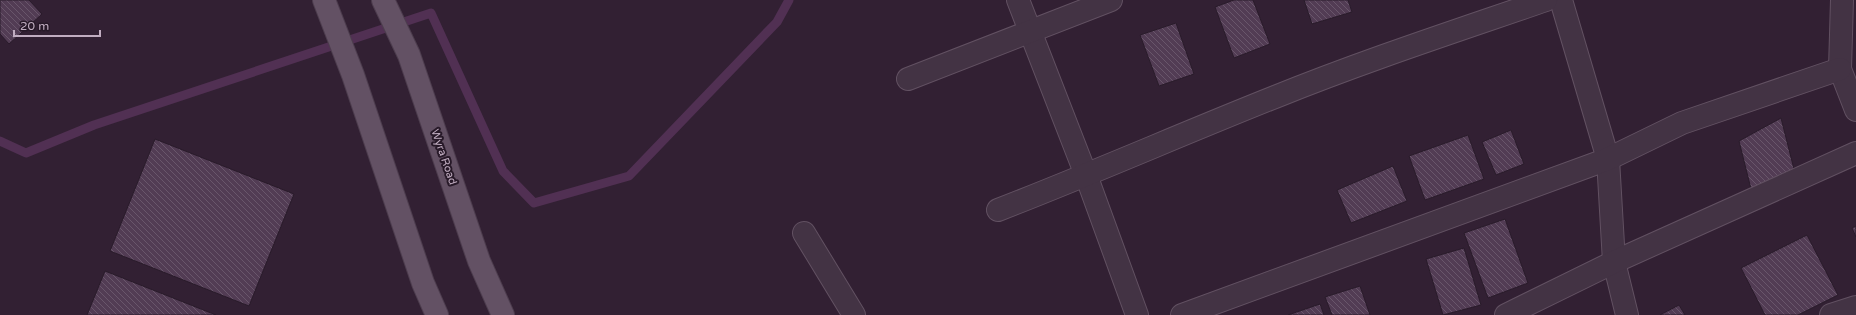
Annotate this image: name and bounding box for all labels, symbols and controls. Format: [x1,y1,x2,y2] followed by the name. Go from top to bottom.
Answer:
[14,12,100,38] scale bar
[20,19,49,33] text: 20 m
[428,128,460,186] street label: Wyra Road

